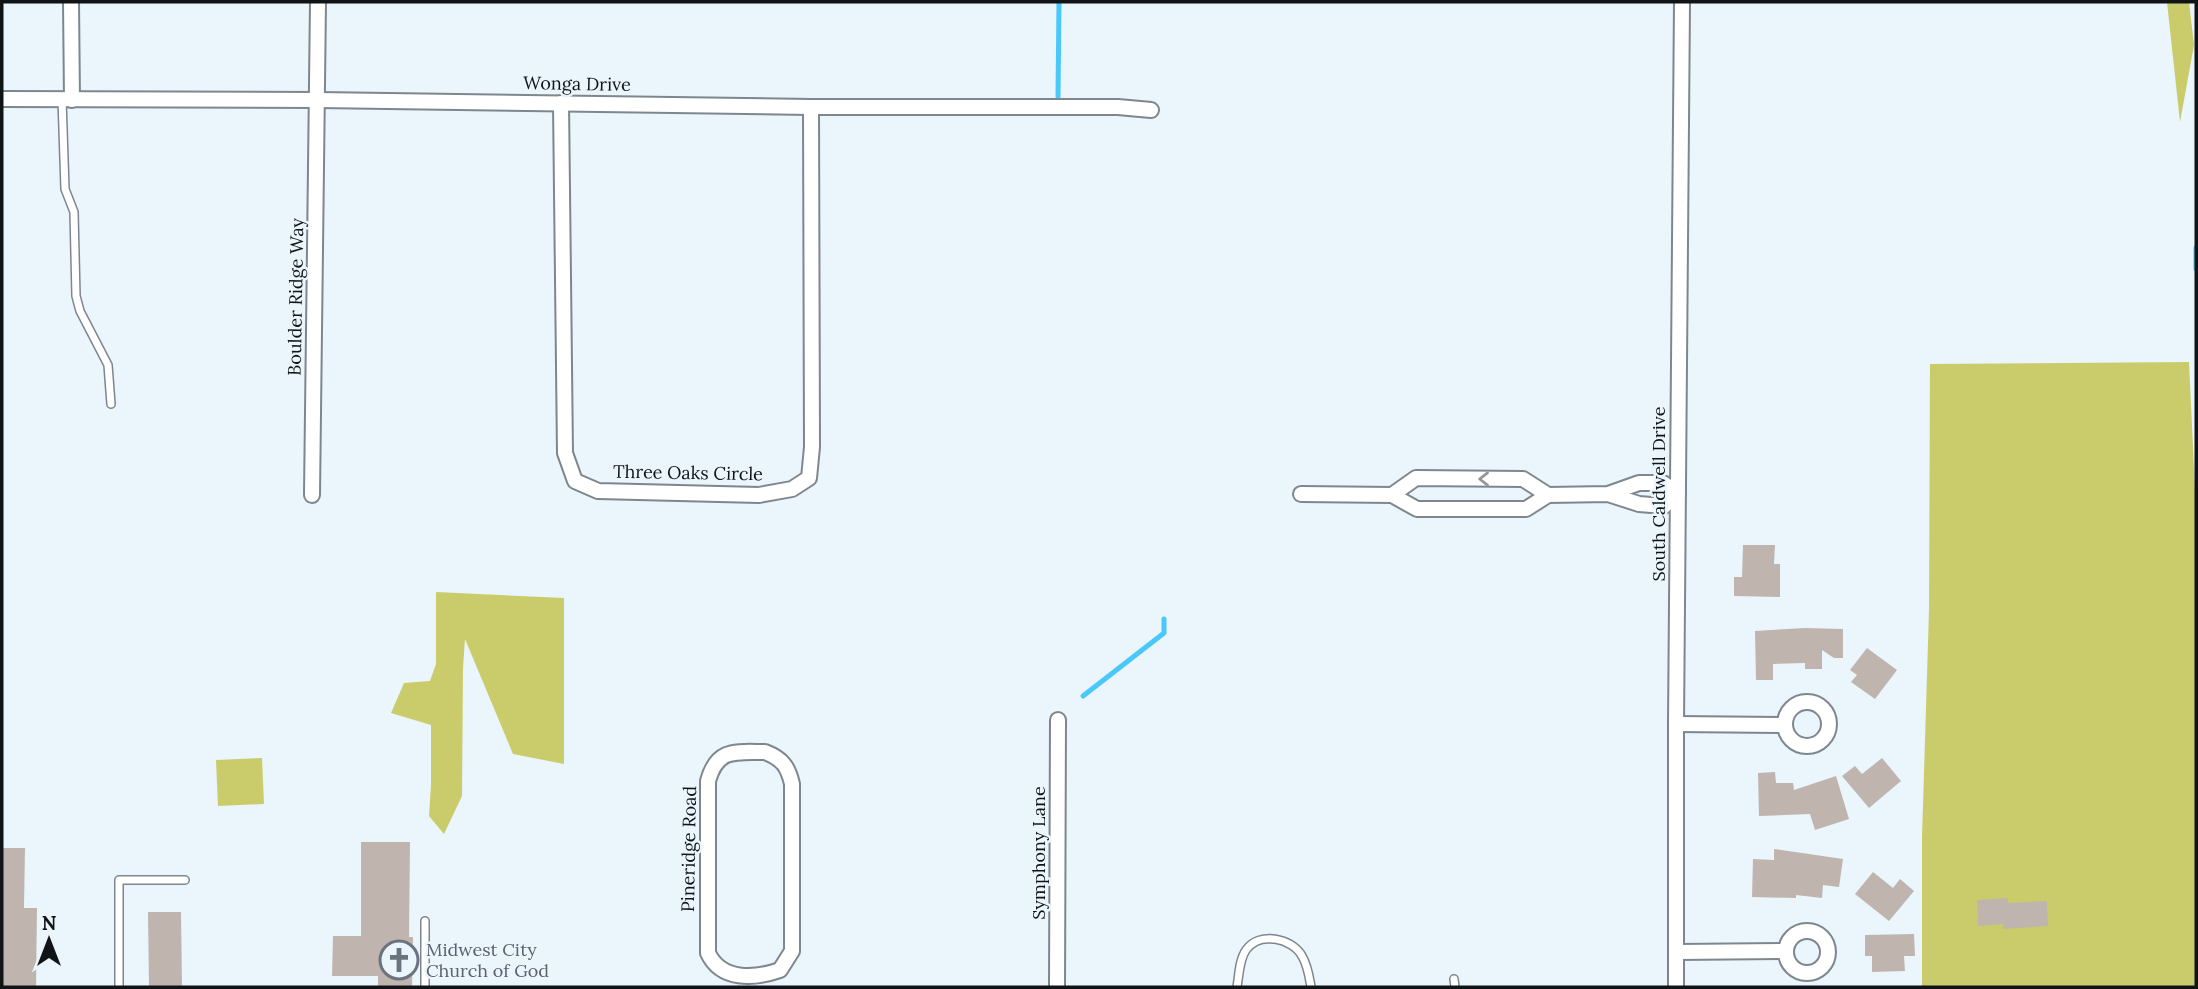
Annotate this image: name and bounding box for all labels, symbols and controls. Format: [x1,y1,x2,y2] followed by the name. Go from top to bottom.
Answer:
[523,71,631,96] street label: Wonga Drive
[283,217,308,376] street label: Boulder Ridge Way
[1647,406,1670,581] street label: South Caldwell Drive
[613,460,763,485] street label: Three Oaks Circle
[1478,471,1489,487] one-way arrow
[676,785,701,912] street label: Pineridge Road
[1027,786,1050,920] street label: Symphony Lane
[14,905,84,975] north arrow
[42,911,57,935] text: N
[426,938,549,982] place label: Midwest City Church of God
[378,939,420,981] church icon: Midwest City Church of God

